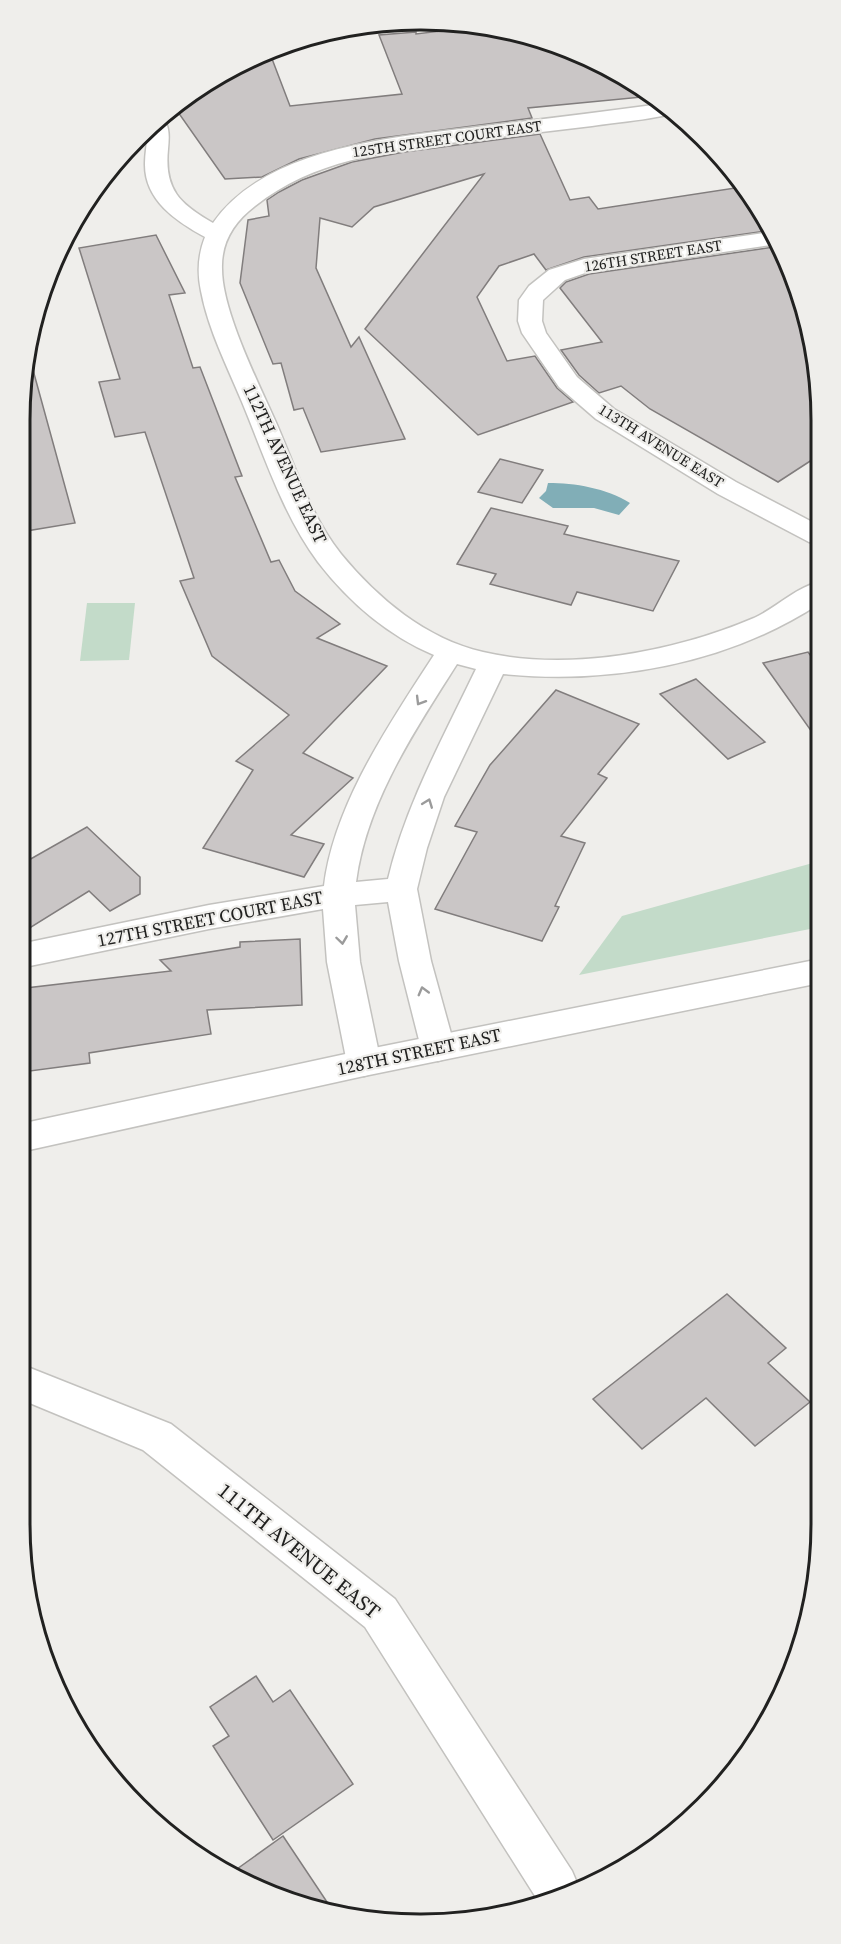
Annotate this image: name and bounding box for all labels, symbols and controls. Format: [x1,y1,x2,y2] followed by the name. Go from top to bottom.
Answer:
[351,115,543,162] street label: 125TH STREET COURT EAST
[583,234,723,277] street label: 126TH STREET EAST
[238,380,333,547] street label: 112TH AVENUE EAST
[595,399,728,493] street label: 113TH AVENUE EAST
[416,695,427,705] one-way arrow
[420,798,433,808] one-way arrow
[95,884,325,953] street label: 127TH STREET COURT EAST
[336,936,348,945] one-way arrow
[417,986,430,996] one-way arrow
[335,1022,503,1081] street label: 128TH STREET EAST
[212,1476,387,1625] street label: 111TH AVENUE EAST

